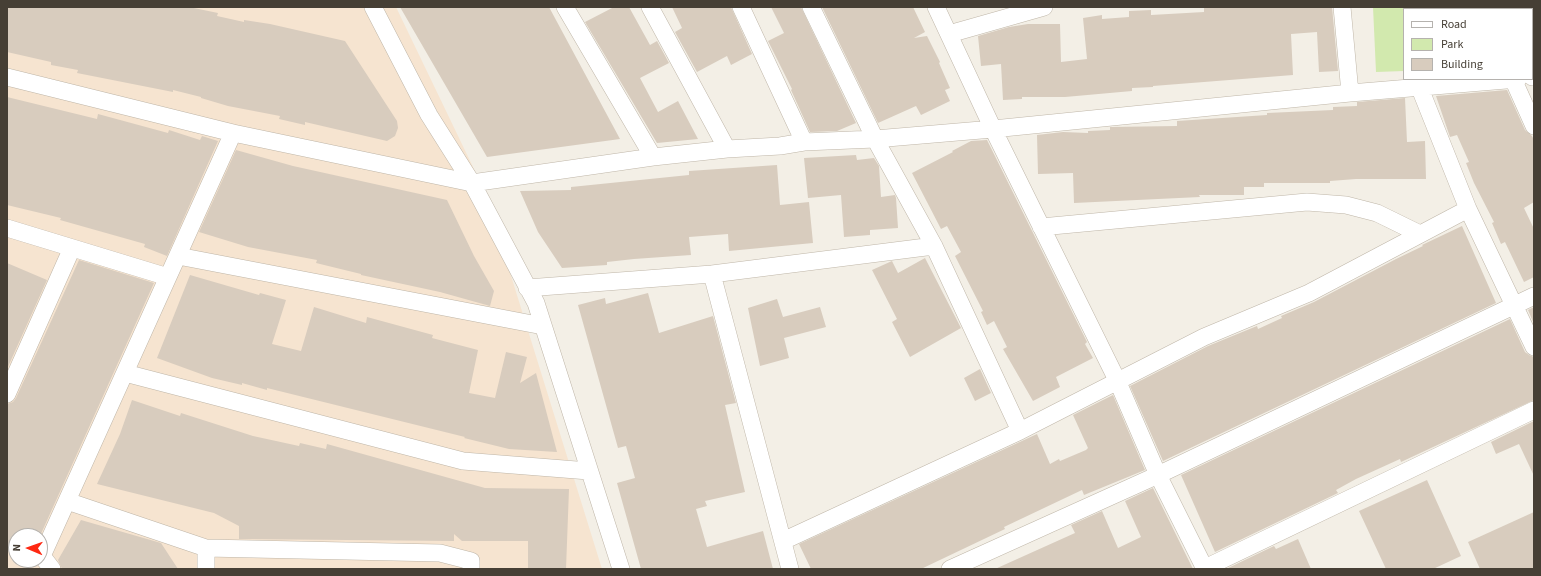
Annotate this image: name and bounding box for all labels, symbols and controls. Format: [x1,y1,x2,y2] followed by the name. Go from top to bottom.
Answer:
[1403,8,1533,80] legend
[1441,16,1467,33] text: Road
[1441,36,1463,53] text: Park
[1441,56,1483,73] text: Building
[8,528,48,568] north arrow
[9,544,24,552] text: N

